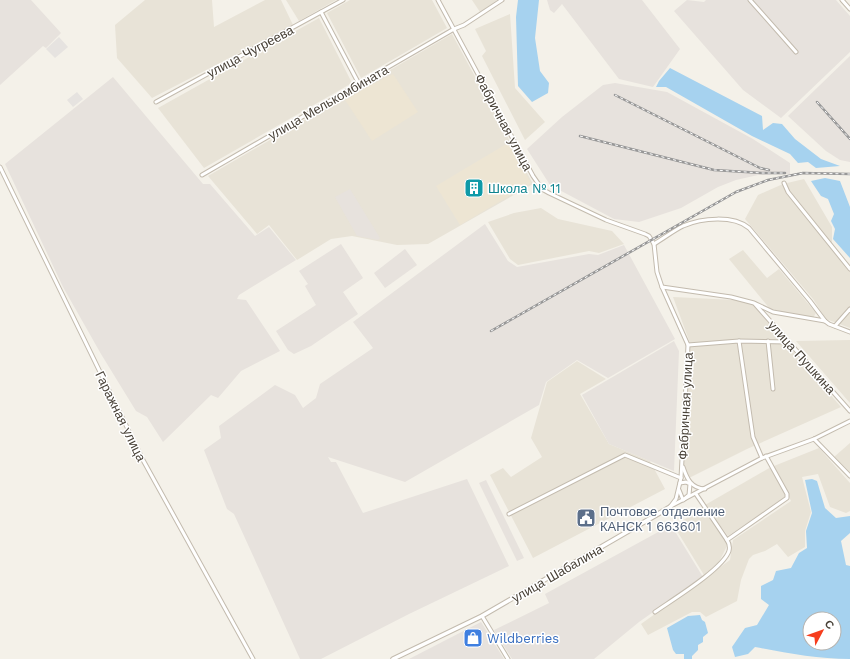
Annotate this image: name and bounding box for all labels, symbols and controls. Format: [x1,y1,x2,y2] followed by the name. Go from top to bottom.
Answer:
[204,22,297,81] street label: улица Чугреева
[266,62,392,143] street label: улица Мелькомбината
[472,71,536,174] street label: Фабричная улица
[463,177,485,199] building icon: Школа № 11
[488,181,560,196] place label: Школа № 11
[765,317,839,398] street label: улица Пушкина
[675,351,696,460] street label: Фабричная улица
[92,369,149,464] street label: Гаражная улица
[600,504,725,534] place label: Почтовое отделение КАНСК 1 663601
[575,507,597,529] public building icon: Почтовое отделение КАНСК 1 663601
[509,541,606,606] street label: улица Шабалина
[802,611,842,651] north arrow
[822,618,837,632] text: С
[462,627,484,649] shop icon: Wildberries
[487,631,559,646] place label: Wildberries

